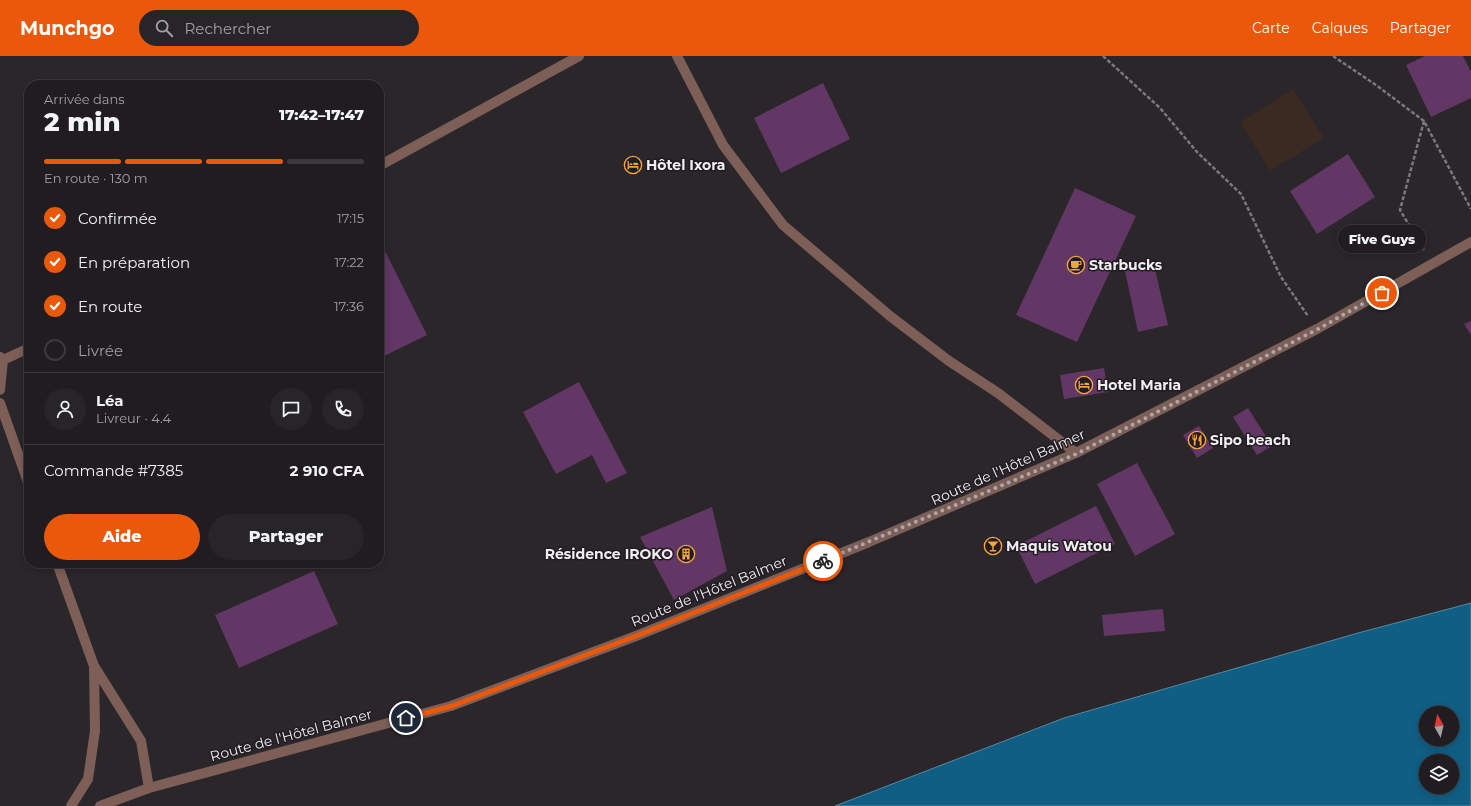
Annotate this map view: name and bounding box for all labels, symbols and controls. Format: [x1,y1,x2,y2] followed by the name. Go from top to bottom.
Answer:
[139,10,419,46] search box
[20,17,115,40] text: Munchgo
[153,17,175,39] icon: search
[185,19,271,38] text: Rechercher
[1252,19,1290,37] text: Carte
[1312,19,1368,37] text: Calques
[1390,19,1451,37] text: Partager
[44,91,125,107] text: Arrivée dans
[279,105,364,124] text: 17:42–17:47
[44,106,121,138] text: 2 min
[623,155,643,175] hotel icon: Hôtel Ixora
[646,156,725,174] place label: Hôtel Ixora
[44,170,148,186] text: En route · 130 m
[44,207,66,229] icon: check
[78,209,157,228] text: Confirmée
[337,210,364,226] text: 17:15
[1338,225,1426,253] callout: Five Guys
[1349,231,1415,247] text: Five Guys
[44,251,66,273] icon: check
[78,253,190,272] text: En préparation
[334,254,364,270] text: 17:22
[1066,255,1086,275] cafe icon: Starbucks
[1089,256,1163,274] place label: Starbucks
[1365,276,1399,310] pin
[1371,282,1393,304] icon: bag
[44,295,66,317] icon: check
[78,297,142,316] text: En route
[334,298,364,314] text: 17:36
[78,341,123,360] text: Livrée
[1074,375,1094,395] hotel icon: Hotel Maria
[1097,376,1181,394] place label: Hotel Maria
[44,388,86,430] button: person
[270,388,312,430] button: chat
[322,388,364,430] button: phone
[96,391,124,410] text: Léa
[96,410,171,426] text: Livreur · 4.4
[928,425,1088,509] street label: Route de l'Hôtel Balmer
[1187,430,1207,450] restaurant icon: Sipo beach
[1210,431,1291,449] place label: Sipo beach
[44,461,183,480] text: Commande #7385
[290,461,364,480] text: 2 910 CFA
[44,514,200,560] button: Aide
[208,514,364,560] button: Partager
[983,536,1003,556] bar icon: Maquis Watou
[1006,537,1112,555] place label: Maquis Watou
[803,541,843,581] courier
[676,544,696,564] building icon: Résidence IROKO
[545,545,673,563] place label: Résidence IROKO
[812,550,834,572] icon: bike
[628,551,790,631] street label: Route de l'Hôtel Balmer
[389,701,423,735] pin
[208,705,374,765] street label: Route de l'Hôtel Balmer
[1419,706,1459,746] north arrow
[1419,706,1459,794] map controls
[395,707,417,729] icon: home
[1419,754,1459,794] button: layers

